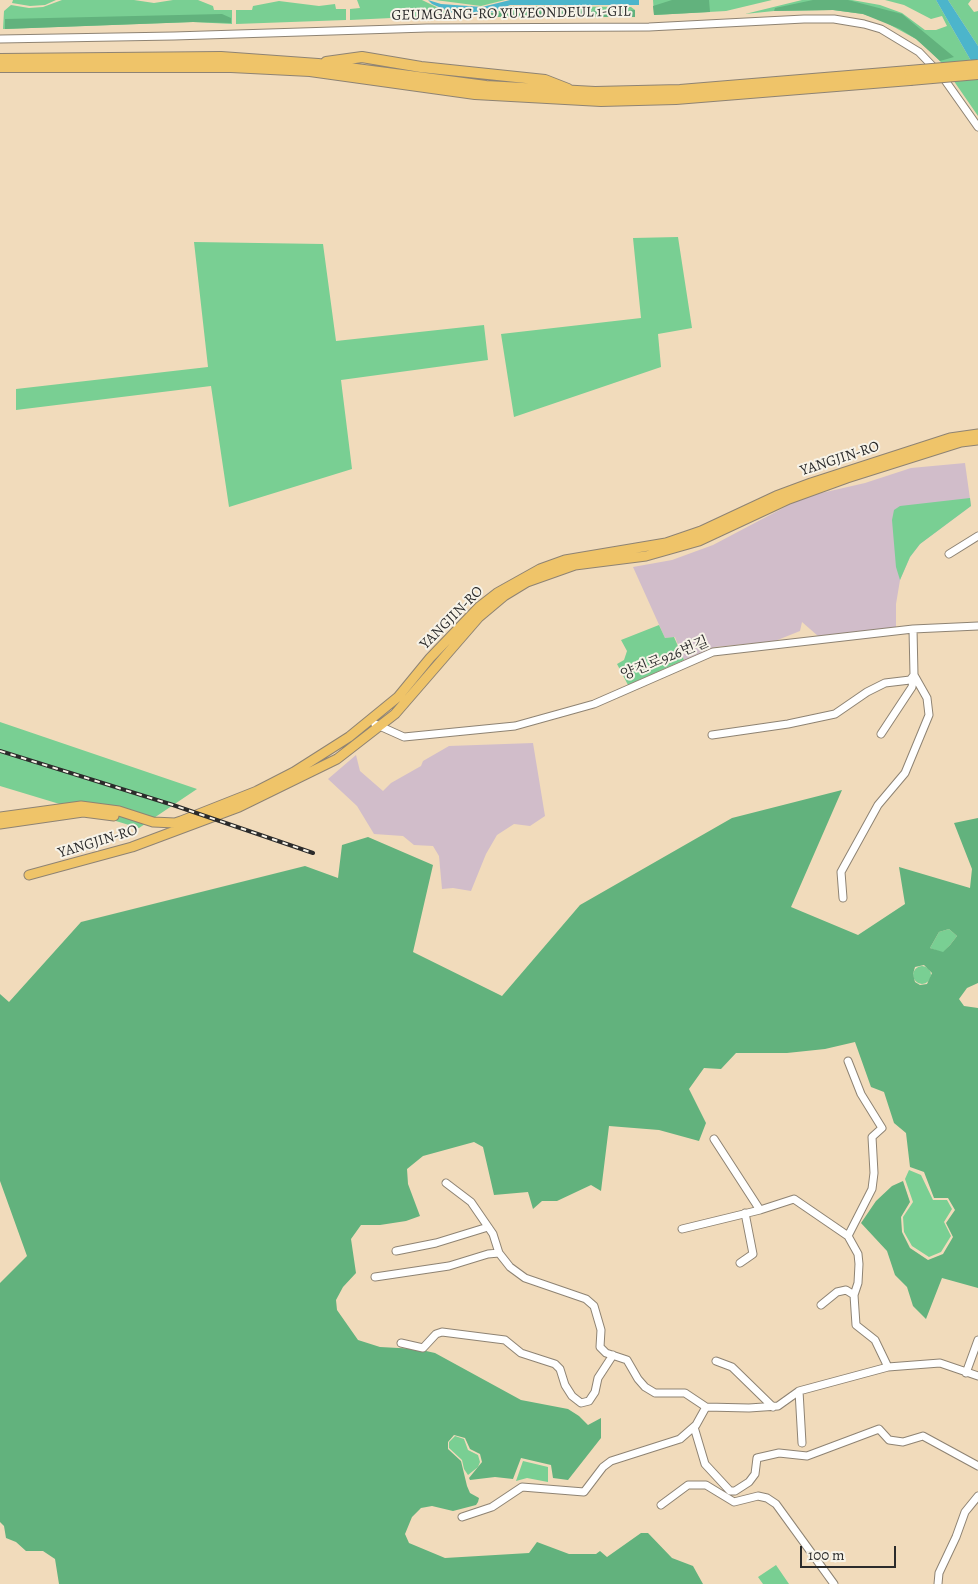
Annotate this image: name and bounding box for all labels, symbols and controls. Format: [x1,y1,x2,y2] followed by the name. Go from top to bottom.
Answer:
[391,3,631,25] street label: GEUMGANG-RO YUYEONDEUL 1-GIL
[798,438,882,480] street label: YANGJIN-RO
[417,583,487,653] street label: YANGJIN-RO
[618,633,712,685] street label: 양진로926번길
[56,821,140,863] street label: YANGJIN-RO
[803,1536,899,1568] scale bar
[808,1545,845,1565] text: 100 m

